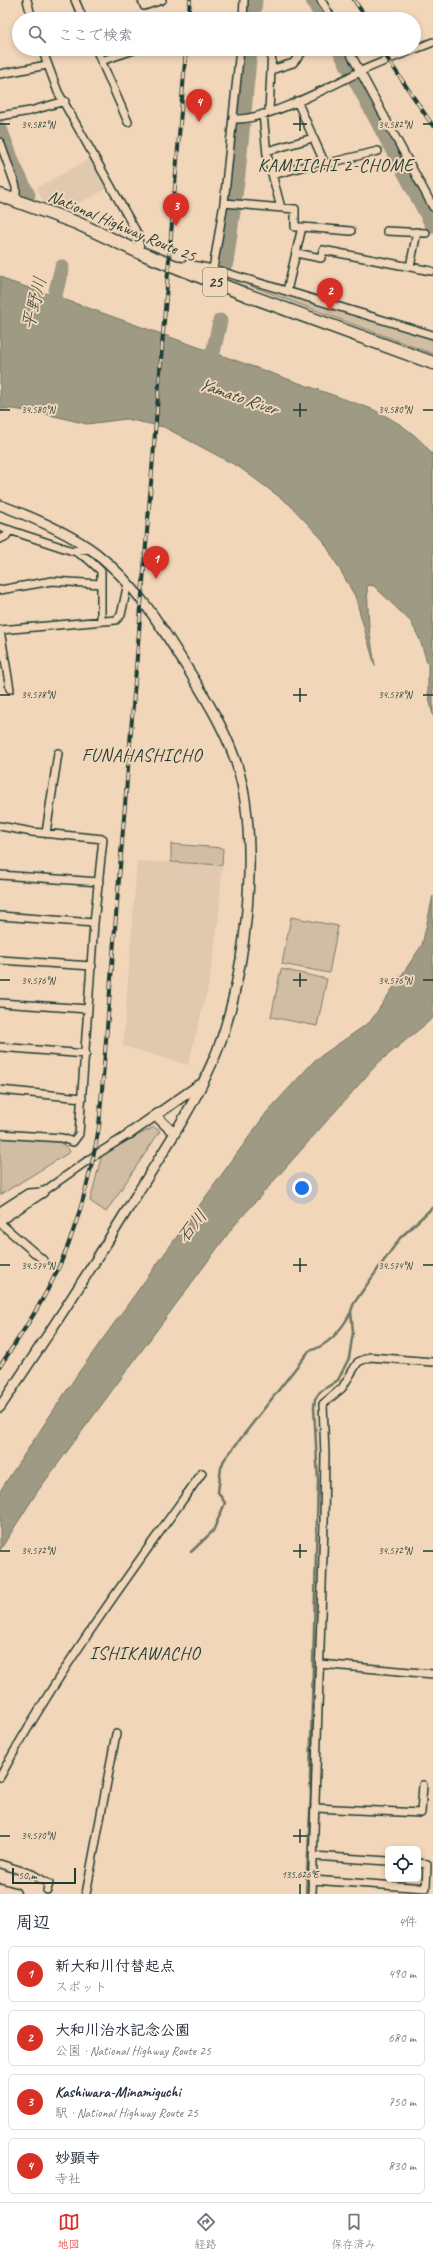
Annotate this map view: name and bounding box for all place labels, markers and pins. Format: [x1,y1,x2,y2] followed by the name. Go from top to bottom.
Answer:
[186,89,212,122] pin: 4
[163,193,189,226] pin: 3
[317,278,343,311] pin: 2
[143,546,169,579] pin: 1

